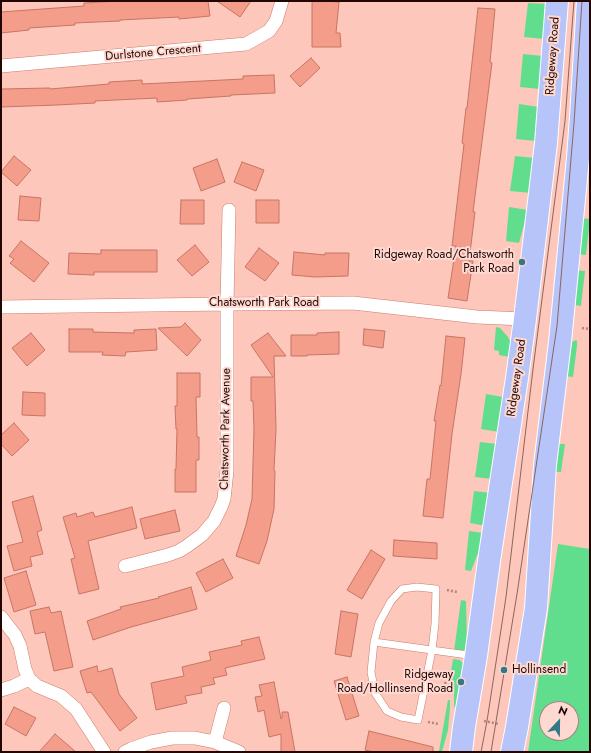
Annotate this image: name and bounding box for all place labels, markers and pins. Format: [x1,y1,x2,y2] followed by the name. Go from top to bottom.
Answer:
[374,248,514,276] place label: Ridgeway Road/Chatsworth Park Road
[517,257,527,267] marker: Ridgeway Road/Chatsworth Park Road
[512,663,566,677] place label: Hollinsend
[499,665,509,675] marker: Hollinsend
[337,668,453,696] place label: Ridgeway Road/Hollinsend Road
[456,677,466,687] marker: Ridgeway Road/Hollinsend Road

